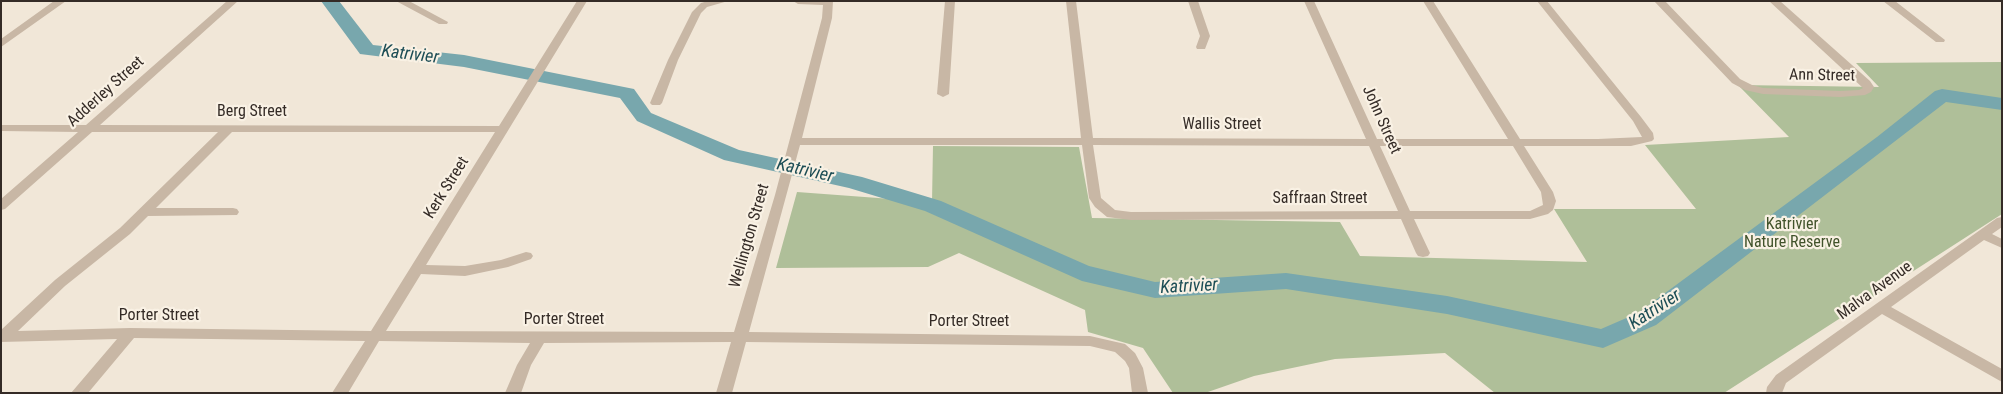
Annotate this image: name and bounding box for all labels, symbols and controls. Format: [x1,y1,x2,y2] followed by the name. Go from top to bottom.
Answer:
[380,41,440,69] water label: Katrivier
[64,53,148,131] street label: Adderley Street
[1789,66,1855,86] street label: Ann Street
[1358,83,1404,157] street label: John Street
[217,102,287,122] street label: Berg Street
[1182,115,1262,135] street label: Wallis Street
[421,154,473,222] street label: Kerk Street
[775,154,835,188] water label: Katrivier
[726,182,774,290] street label: Wellington Street
[1273,189,1367,209] street label: Saffraan Street
[1744,215,1840,253] park label: Katrivier Nature Reserve
[1834,258,1916,324] street label: Malva Avenue
[1160,275,1218,299] water label: Katrivier
[1625,285,1685,335] water label: Katrivier
[119,306,199,326] street label: Porter Street
[524,310,604,330] street label: Porter Street
[929,312,1009,332] street label: Porter Street

